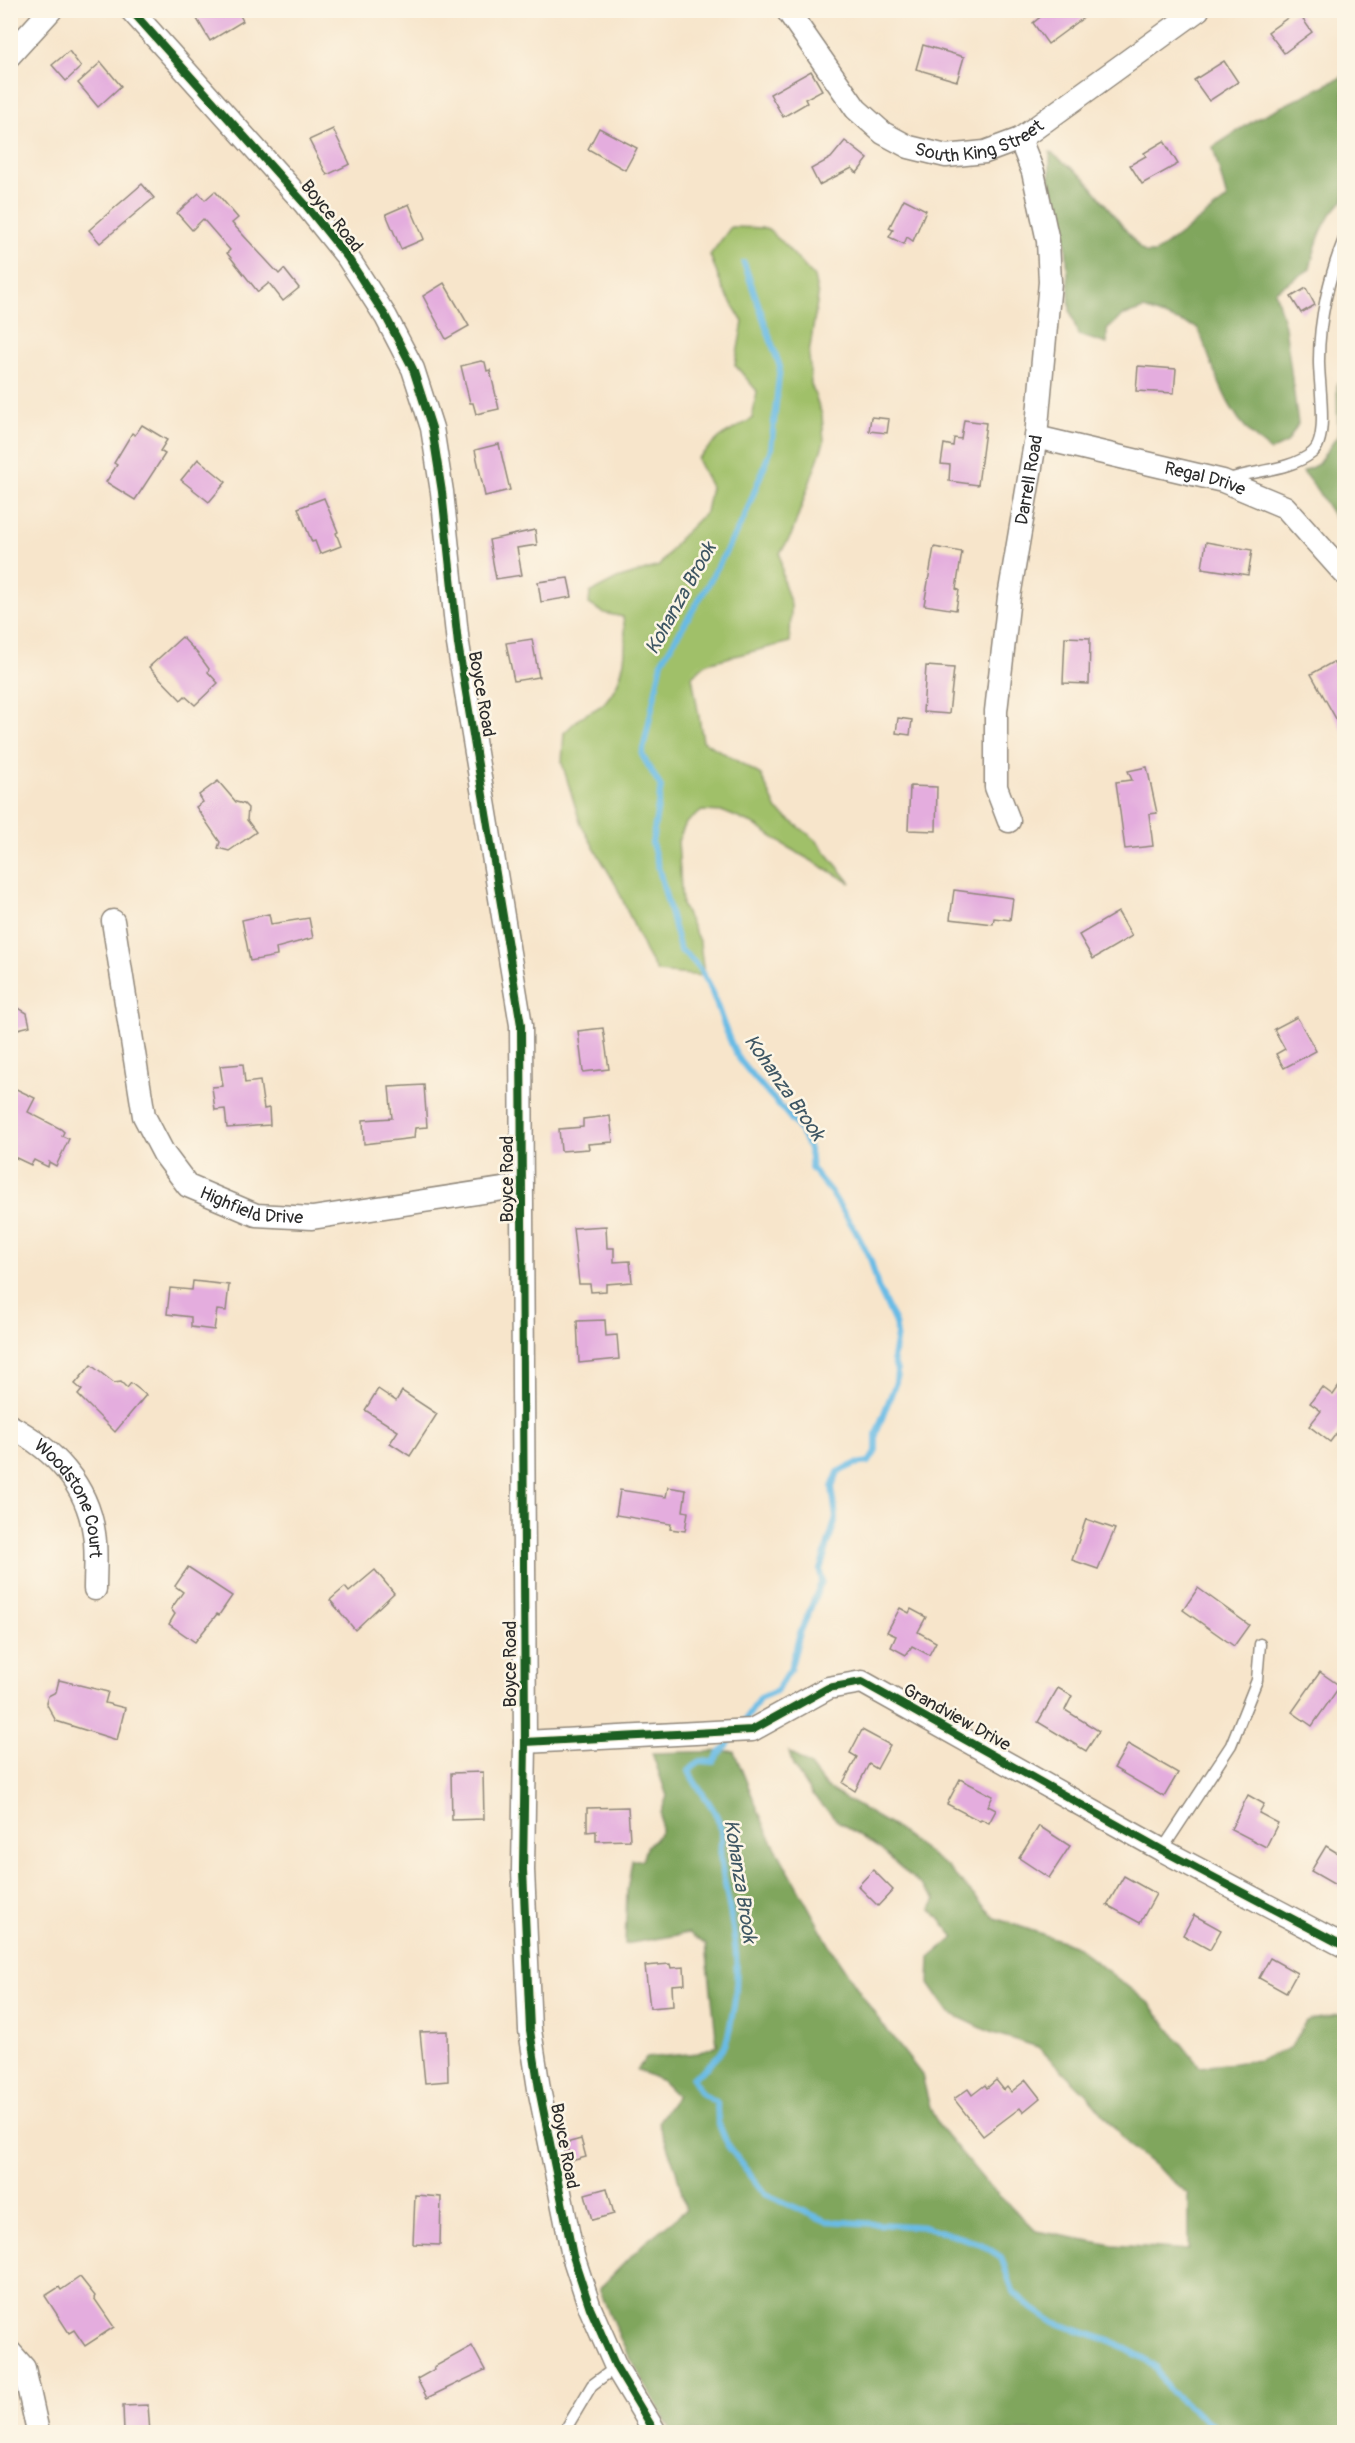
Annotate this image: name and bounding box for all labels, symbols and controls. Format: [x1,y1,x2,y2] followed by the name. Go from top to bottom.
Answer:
[912,114,1049,168] street label: South King Street
[295,175,368,257] street label: Boyce Road
[1010,433,1048,527] street label: Darrell Road
[1162,457,1249,501] street label: Regal Drive
[639,536,722,659] water label: Kohanza Brook
[463,649,500,739] street label: Boyce Road
[739,1029,831,1147] water label: Kohanza Brook
[496,1136,519,1222] street label: Boyce Road
[196,1181,304,1230] street label: Highfield Drive
[29,1434,107,1559] street label: Woodstone Court
[499,1621,522,1707] street label: Boyce Road
[899,1678,1015,1757] street label: Grandview Drive
[718,1818,763,1946] water label: Kohanza Brook
[545,2101,584,2191] street label: Boyce Road

